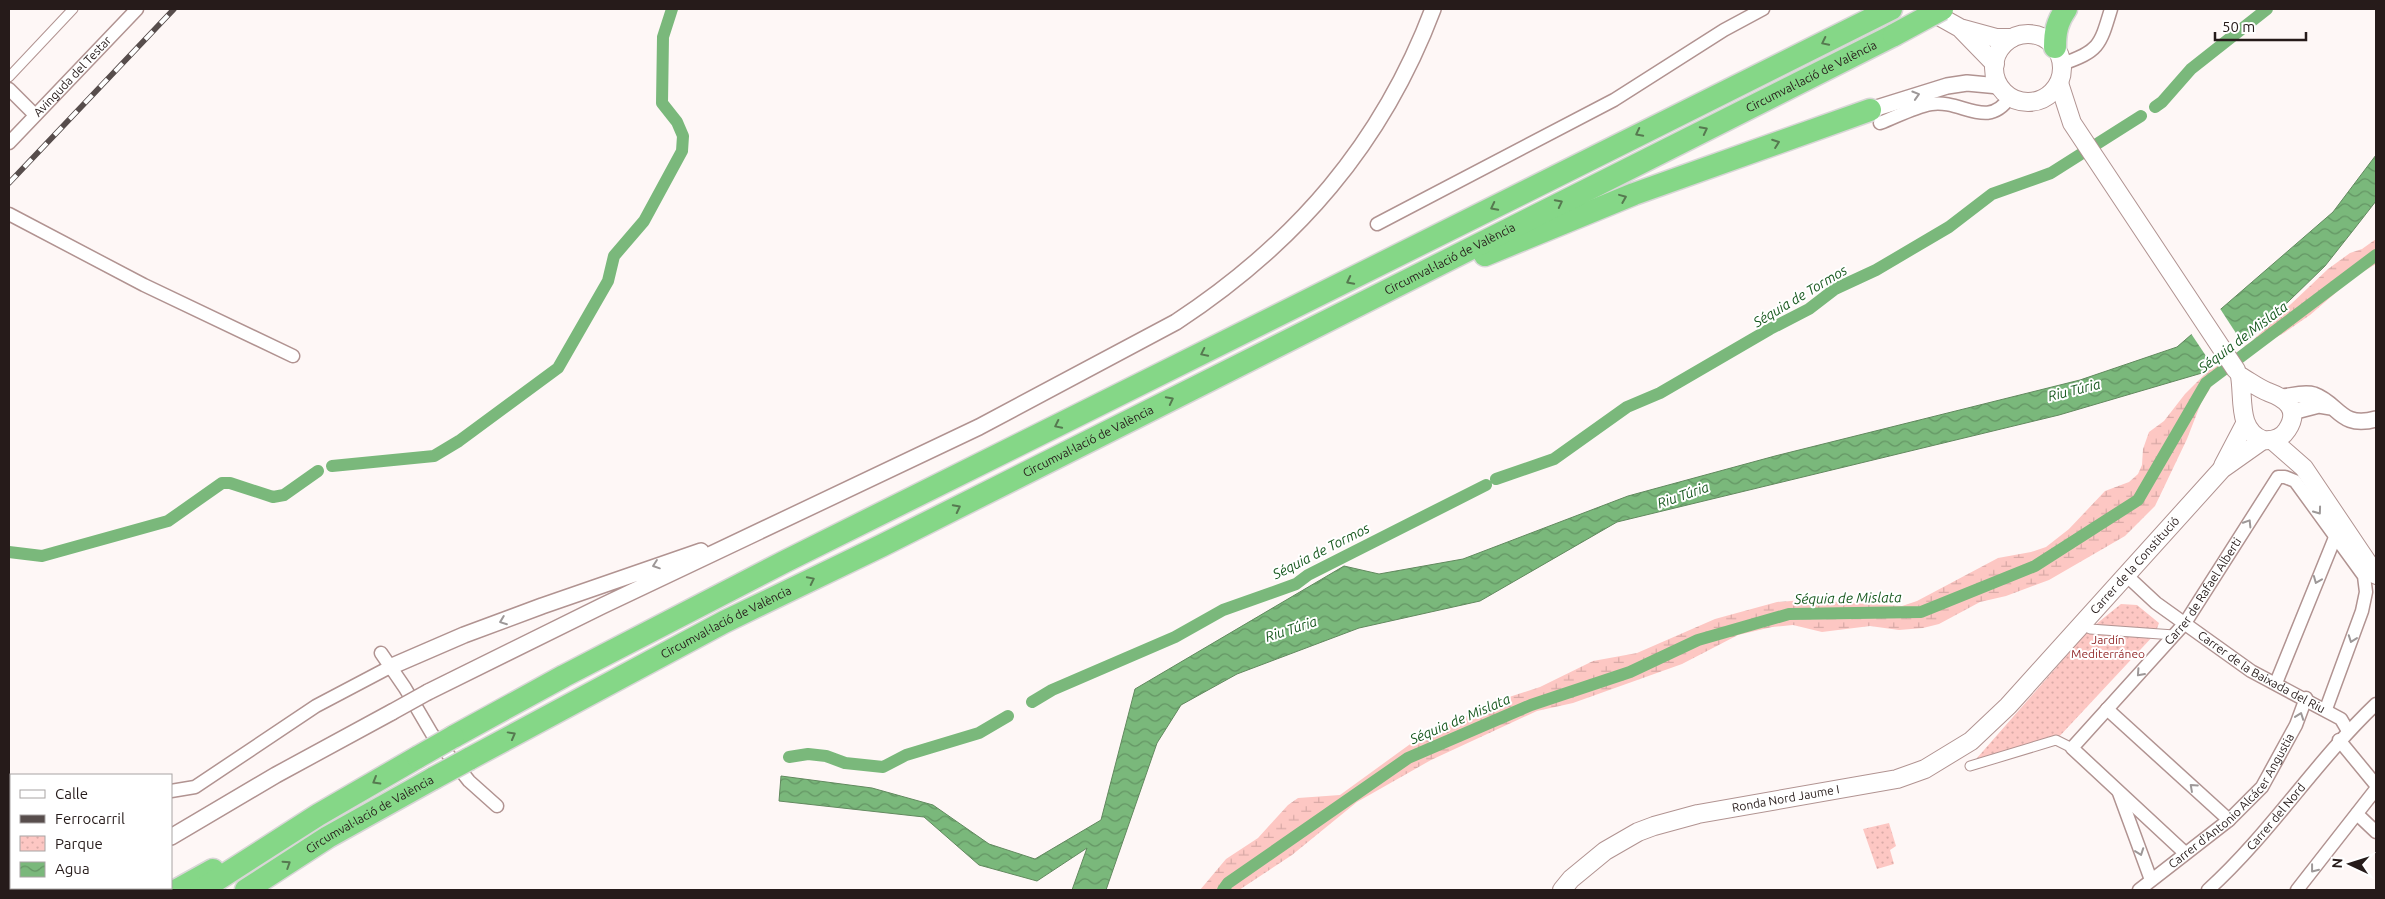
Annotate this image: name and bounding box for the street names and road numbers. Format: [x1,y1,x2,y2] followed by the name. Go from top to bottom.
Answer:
[31,33,114,119] street label: Avinguda del Testar
[1744,38,1879,115] street label: Circumval·lació de València
[1382,220,1517,297] street label: Circumval·lació de València
[1020,403,1156,479] street label: Circumval·lació de València
[2087,514,2182,616] street label: Carrer de la Constitució
[2162,535,2244,647] street label: Carrer de Rafael Alberti
[658,583,793,661] street label: Circumval·lació de València
[2196,628,2327,715] street label: Carrer de la Baixada del Riu
[2166,731,2296,871] street label: Carrer d'Antonio Alcácer Angustia
[303,773,436,856] street label: Circumval·lació de València
[2244,781,2308,853] street label: Carrer del Nord
[1731,782,1840,814] street label: Ronda Nord Jaume I

